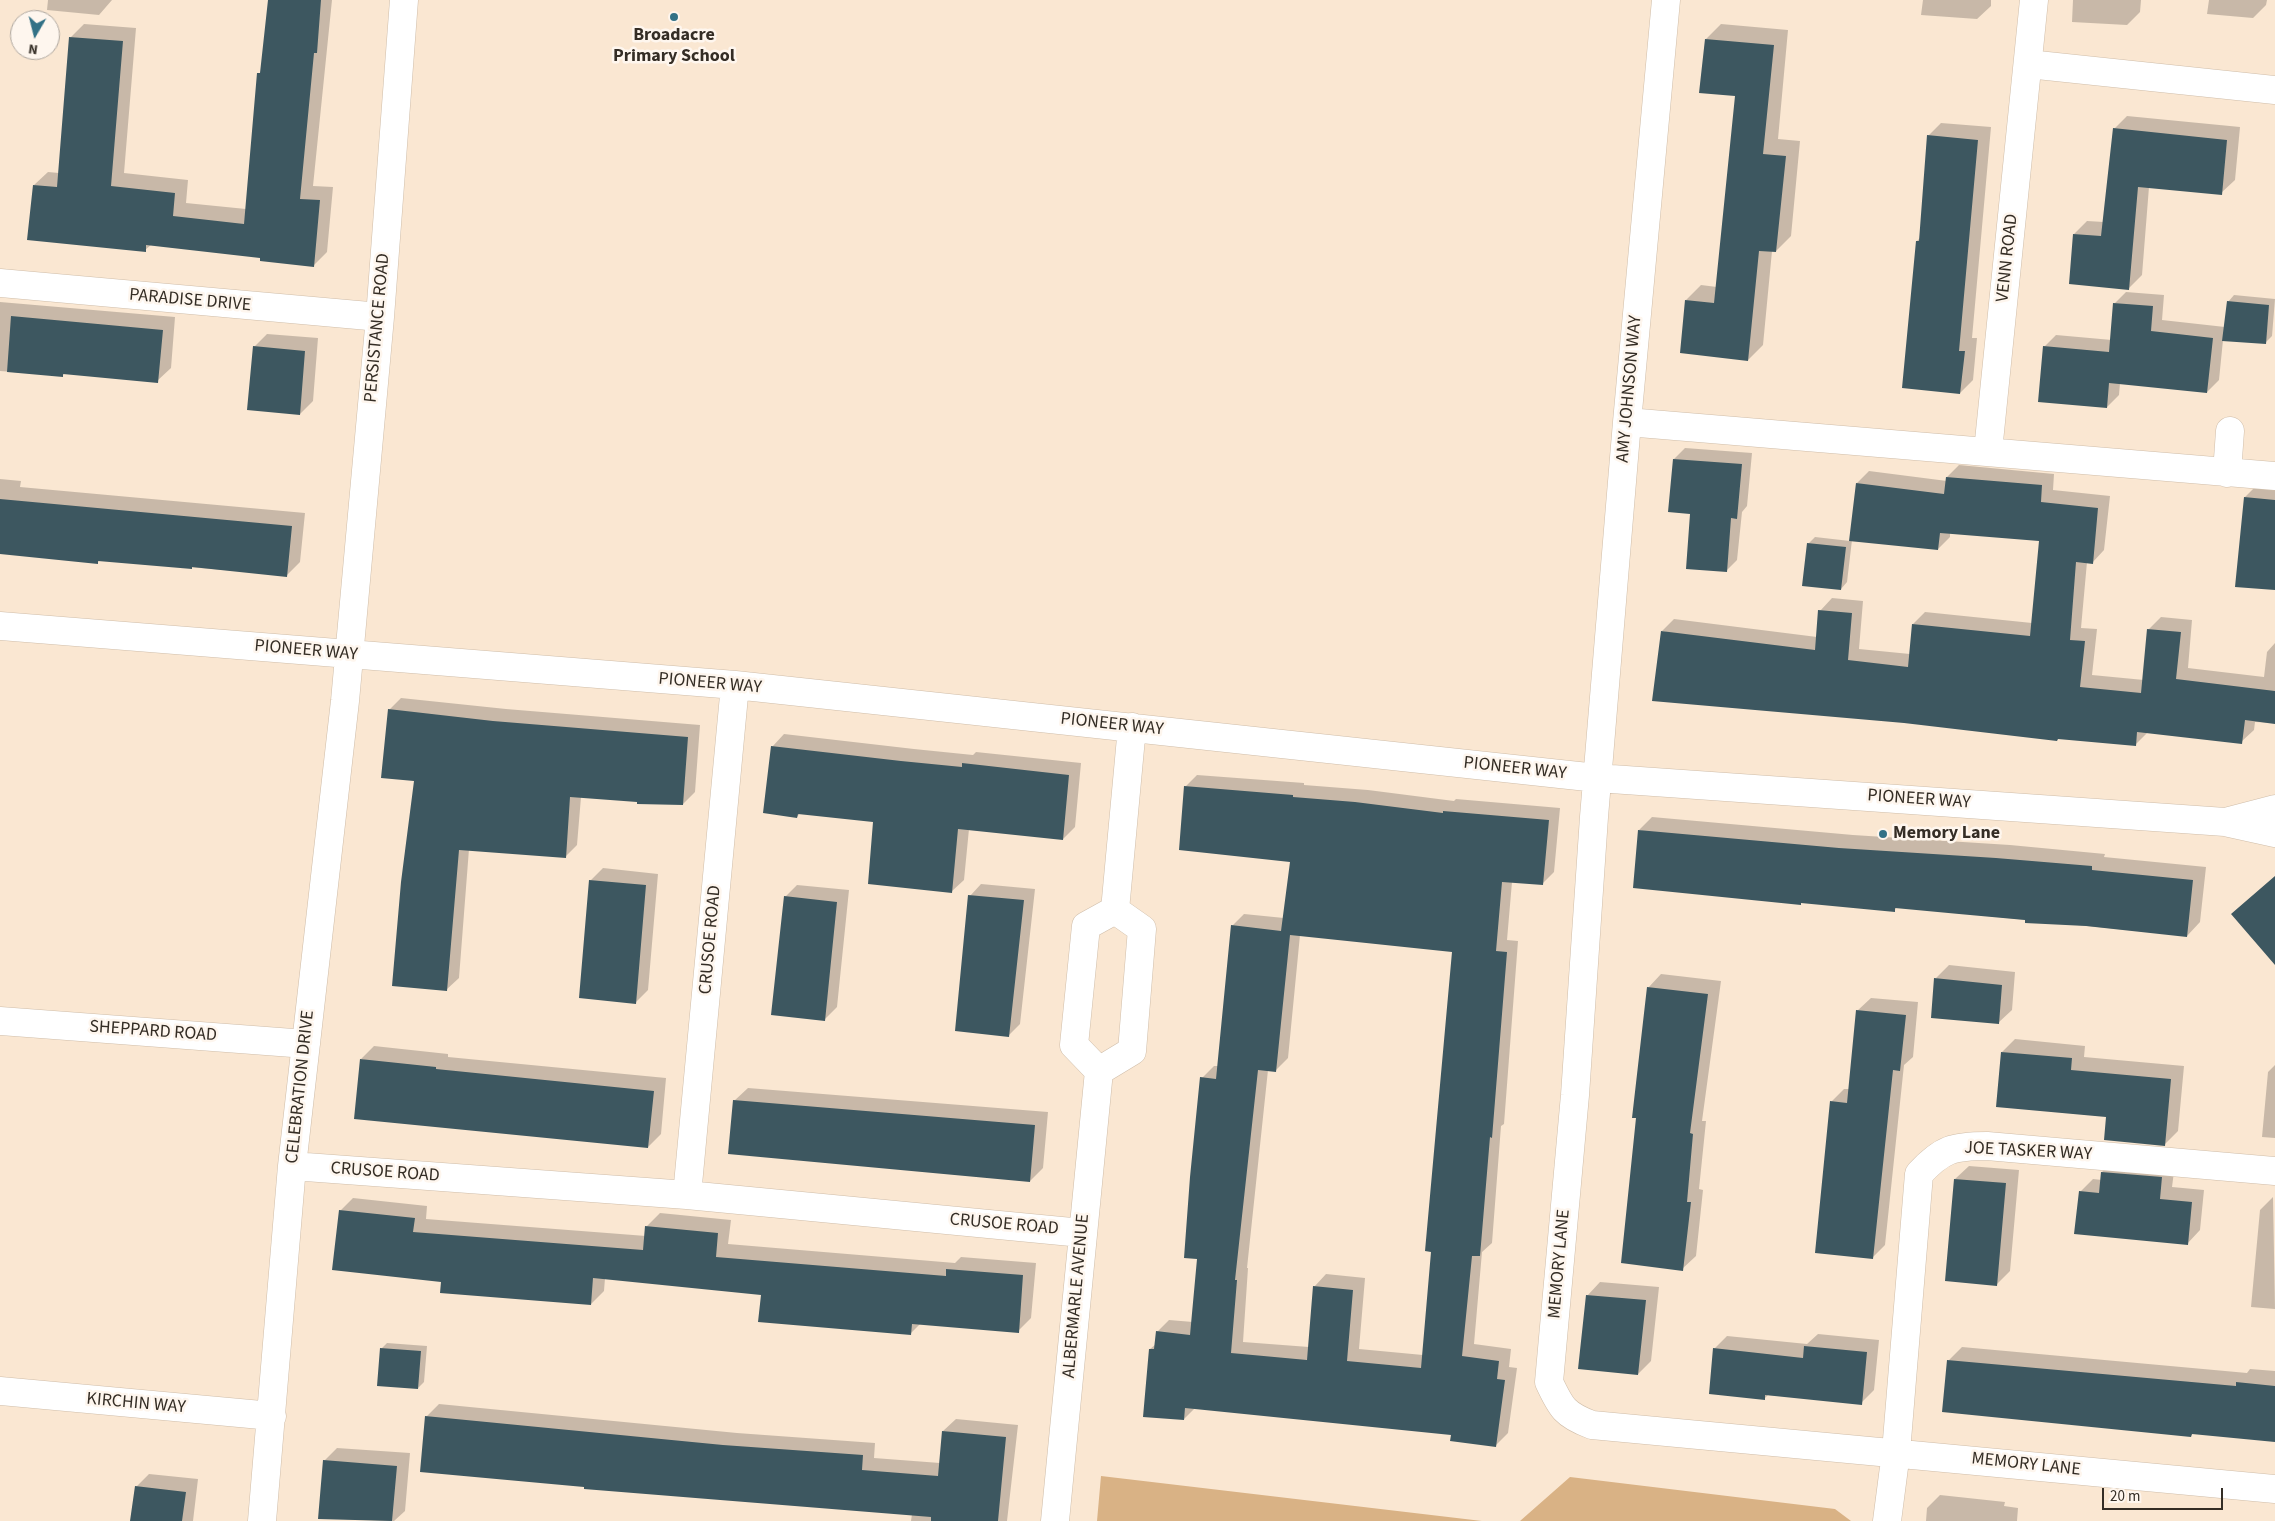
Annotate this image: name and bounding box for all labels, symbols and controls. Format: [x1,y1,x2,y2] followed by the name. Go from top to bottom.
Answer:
[10,10,60,60] north arrow
[668,11,680,23] marker: Broadacre Primary School
[613,25,735,68] place label: Broadacre Primary School
[27,38,39,59] text: N
[1993,213,2023,303] street label: VENN ROAD
[361,252,395,404] street label: PERSISTANCE ROAD
[128,285,252,317] street label: PARADISE DRIVE
[1613,314,1647,464] street label: AMY JOHNSON WAY
[253,636,359,666] street label: PIONEER WAY
[657,669,763,699] street label: PIONEER WAY
[1059,709,1165,741] street label: PIONEER WAY
[1462,753,1568,785] street label: PIONEER WAY
[1867,786,1971,814] street label: PIONEER WAY
[1893,823,2000,845] place label: Memory Lane
[1877,828,1889,840] marker: Memory Lane
[695,885,727,995] street label: CRUSOE ROAD
[282,1009,320,1165] street label: CELEBRATION DRIVE
[88,1017,218,1047] street label: SHEPPARD ROAD
[1964,1138,2092,1166] street label: JOE TASKER WAY
[330,1158,440,1188] street label: CRUSOE ROAD
[1544,1208,1576,1320] street label: MEMORY LANE
[949,1209,1059,1241] street label: CRUSOE ROAD
[1059,1213,1095,1379] street label: ALBERMARLE AVENUE
[85,1389,187,1419] street label: KIRCHIN WAY
[1970,1449,2082,1481] street label: MEMORY LANE
[2105,1478,2226,1510] scale bar
[2110,1486,2140,1507] text: 20 m

